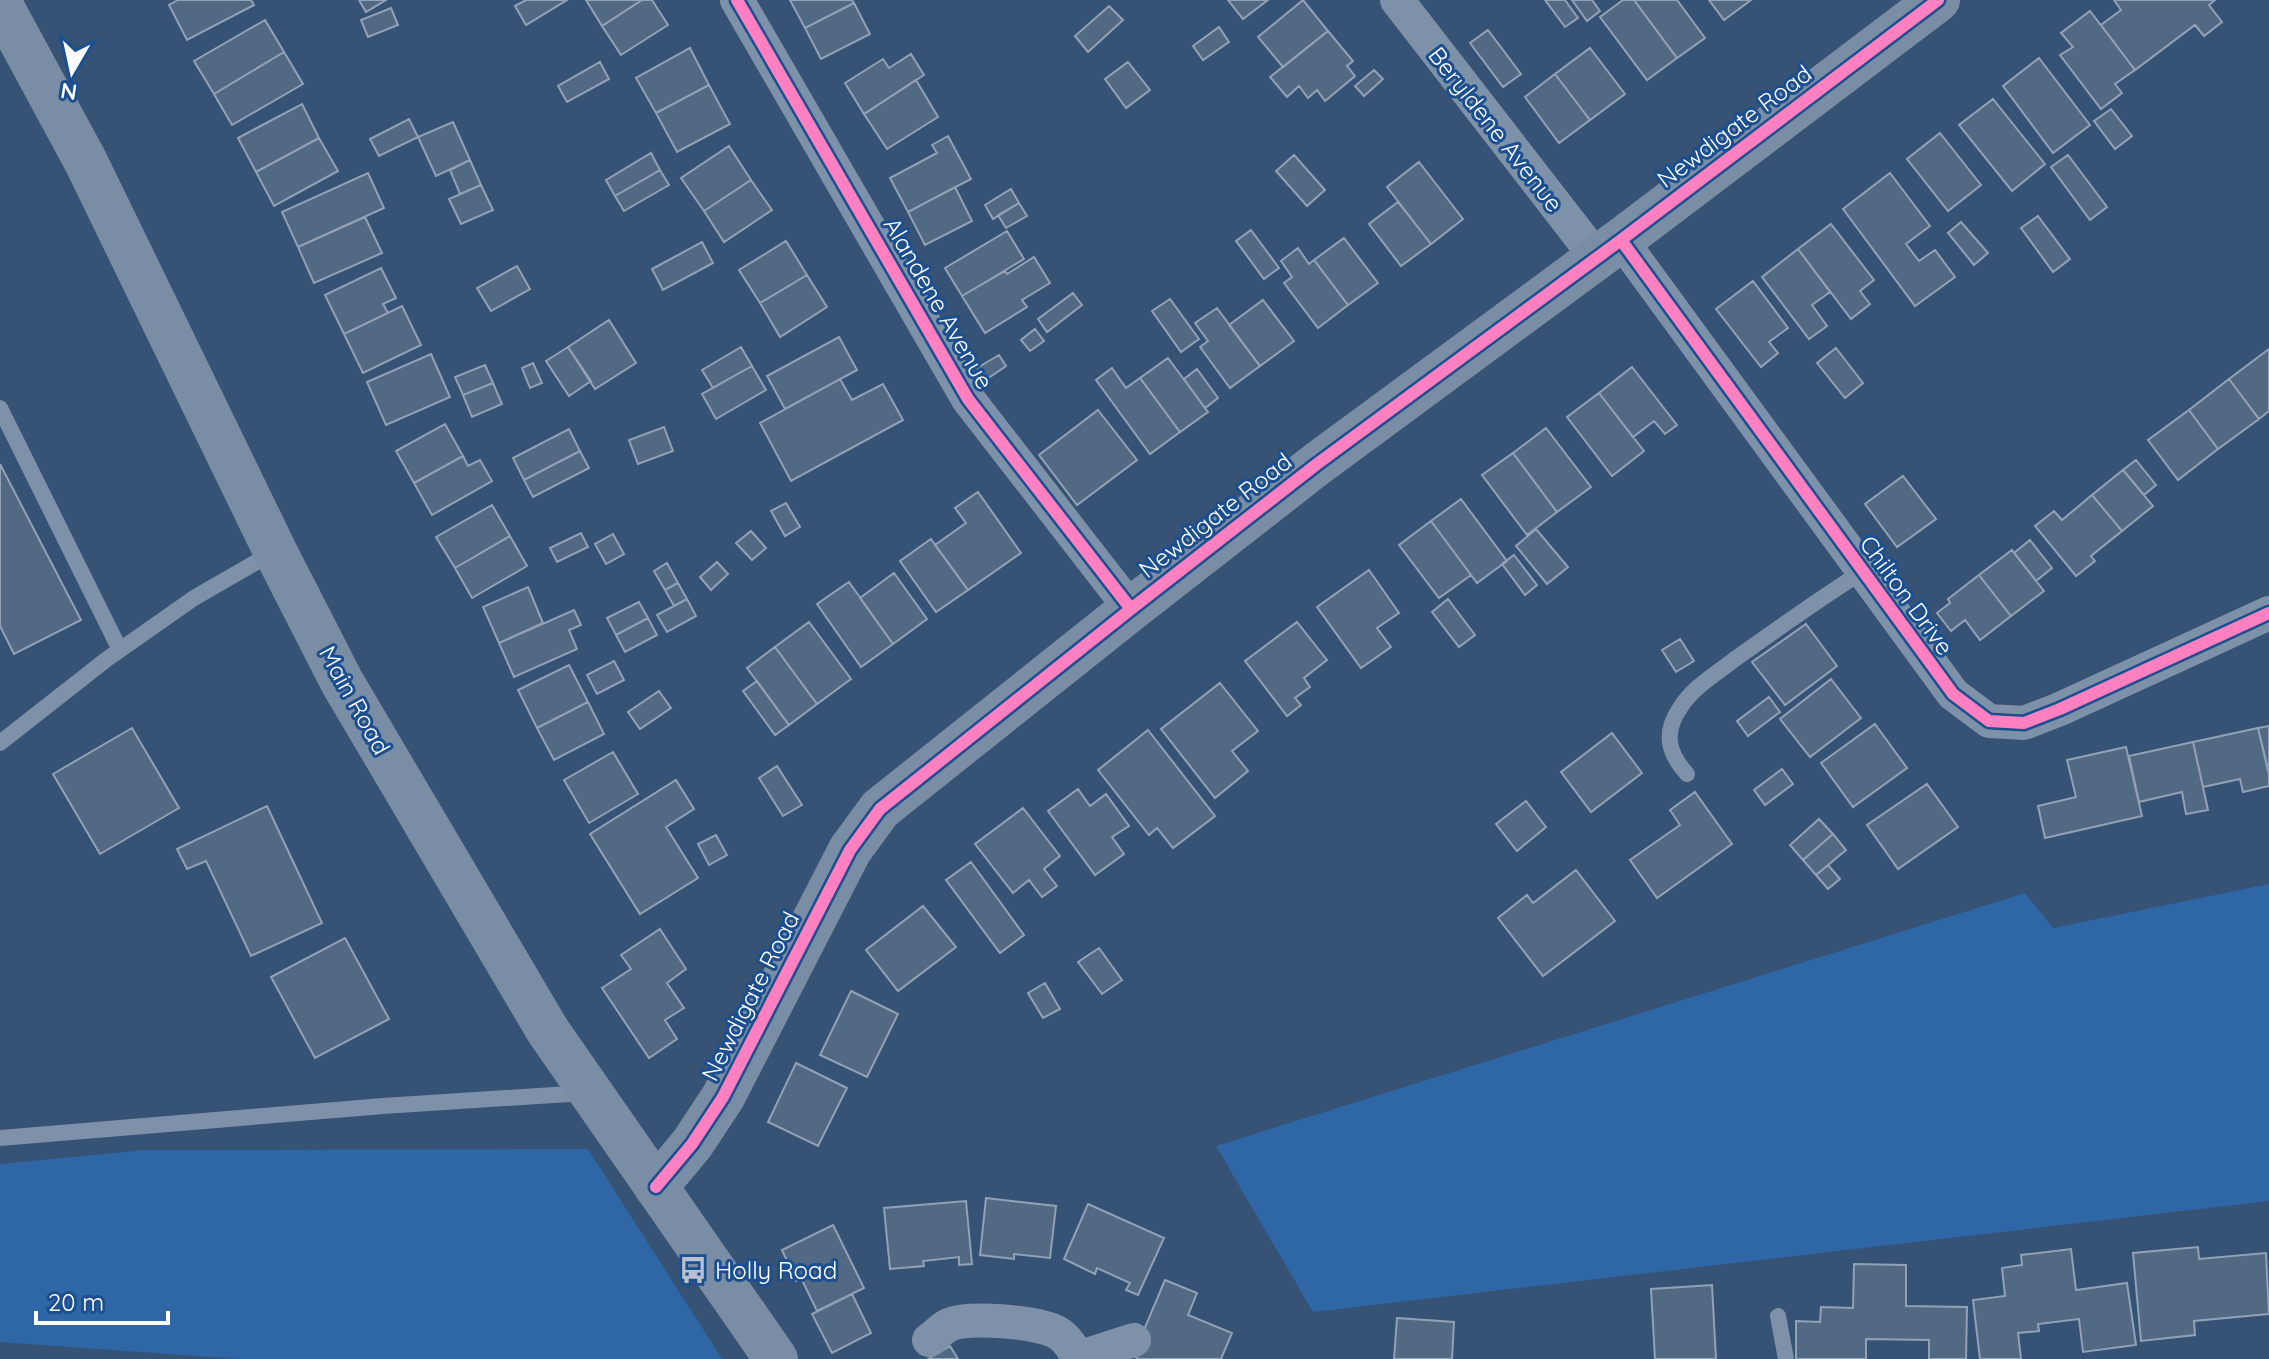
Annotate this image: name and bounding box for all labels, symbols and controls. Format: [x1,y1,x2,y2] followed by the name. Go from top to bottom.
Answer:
[32,32,112,112] north arrow
[1422,40,1570,218] street label: Beryldene Avenue
[1651,58,1817,194] street label: Newdigate Road
[59,77,79,107] text: N
[878,212,1000,394] street label: Alandene Avenue
[1133,446,1297,584] street label: Newdigate Road
[1854,529,1960,661] street label: Chilton Drive
[313,640,397,760] street label: Main Road
[694,906,806,1086] street label: Newdigate Road
[678,1255,708,1285] bus stop icon: Holly Road
[715,1255,837,1285] place label: Holly Road
[36,1275,168,1325] scale bar
[48,1287,104,1317] text: 20 m

